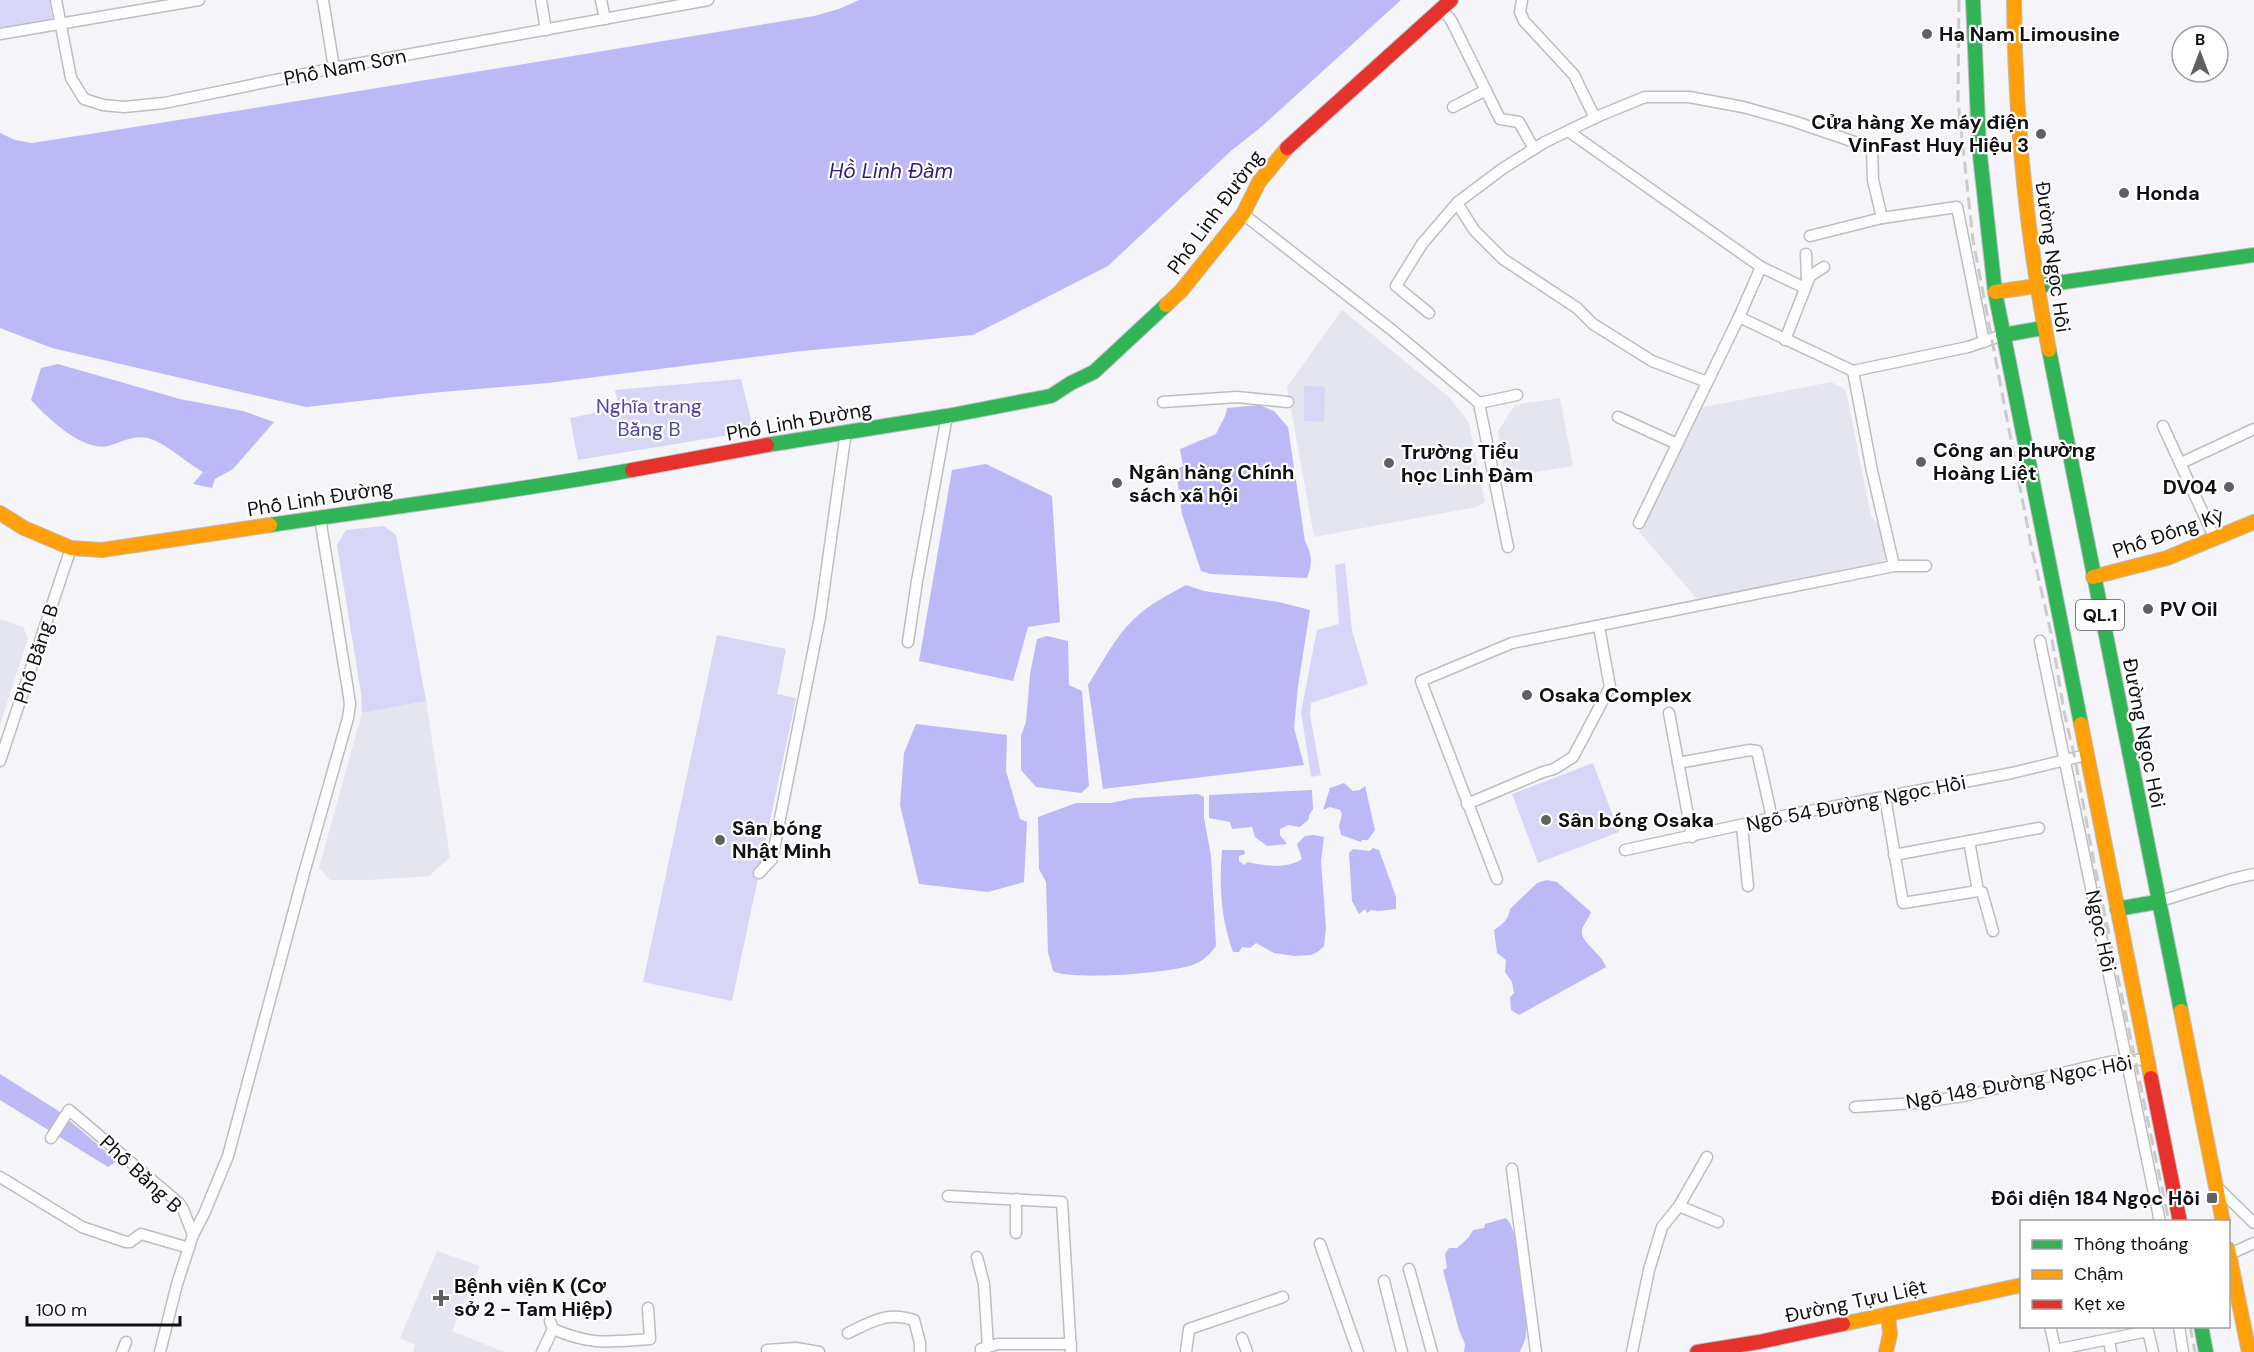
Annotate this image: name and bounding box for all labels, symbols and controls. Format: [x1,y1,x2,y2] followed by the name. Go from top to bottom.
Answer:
[1939,21,2120,47] place label: Ha Nam Limousine
[2170,24,2230,84] north arrow
[1920,27,1934,41] marker: Ha Nam Limousine
[2195,29,2205,50] text: B
[281,42,409,92] street label: Phố Nam Sơn
[1811,109,2029,158] place label: Cửa hàng Xe máy điện VinFast Huy Hiệu 3
[2034,127,2048,141] marker: Cửa hàng Xe máy điện VinFast Huy Hiệu 3
[1161,145,1269,279] street label: Phố Linh Đường
[829,157,953,185] water label: Hồ Linh Đàm
[2030,180,2076,334] street label: Đường Ngọc Hồi
[2136,180,2200,206] place label: Honda
[2117,186,2131,200] marker: Honda
[596,393,702,442] park label: Nghĩa trang Bằng B
[724,395,874,447] street label: Phố Linh Đường
[1933,437,2096,486] place label: Công an phường Hoàng Liệt
[1401,439,1533,488] place label: Trường Tiểu học Linh Đàm
[1914,455,1928,469] marker: Công an phường Hoàng Liệt
[1382,456,1396,470] marker: Trường Tiểu học Linh Đàm
[1129,459,1294,508] place label: Ngân hàng Chính sách xã hội
[245,474,395,522] street label: Phố Linh Đường
[2163,474,2217,500] place label: DV04
[1110,476,1124,490] marker: Ngân hàng Chính sách xã hội
[2222,480,2236,494] marker: DV04
[2109,502,2227,564] street label: Phố Đống Kỳ
[2160,596,2218,622] place label: PV Oil
[2076,600,2124,630] road number: QL.1
[8,601,64,707] street label: Phố Bằng B
[2141,602,2155,616] marker: PV Oil
[2117,656,2171,810] street label: Đường Ngọc Hồi
[1539,682,1692,708] place label: Osaka Complex
[1520,688,1534,702] marker: Osaka Complex
[1744,769,1968,837] street label: Ngõ 54 Đường Ngọc Hồi
[1558,807,1714,833] place label: Sân bóng Osaka
[1539,813,1553,827] marker: Sân bóng Osaka
[732,815,831,864] place label: Sân bóng Nhật Minh
[713,833,727,847] marker: Sân bóng Nhật Minh
[2080,888,2122,974] street label: Ngọc Hồi
[1904,1049,2134,1115] street label: Ngõ 148 Đường Ngọc Hồi
[94,1129,188,1219] street label: Phố Bằng B
[1991,1185,2200,1211] place label: Đối diện 184 Ngọc Hồi
[2205,1191,2219,1205] marker: Đối diện 184 Ngọc Hồi
[2020,1220,2230,1328] legend
[2074,1232,2189,1256] text: Thông thoáng
[2074,1262,2123,1286] text: Chậm
[454,1273,613,1322] place label: Bệnh viện K (Cơ sở 2 - Tam Hiệp)
[1783,1273,1929,1329] street label: Đường Tựu Liệt
[27,1289,180,1327] scale bar
[432,1289,450,1307] marker: Bệnh viện K (Cơ sở 2 - Tam Hiệp)
[2074,1292,2125,1316] text: Kẹt xe
[36,1298,87,1322] text: 100 m

